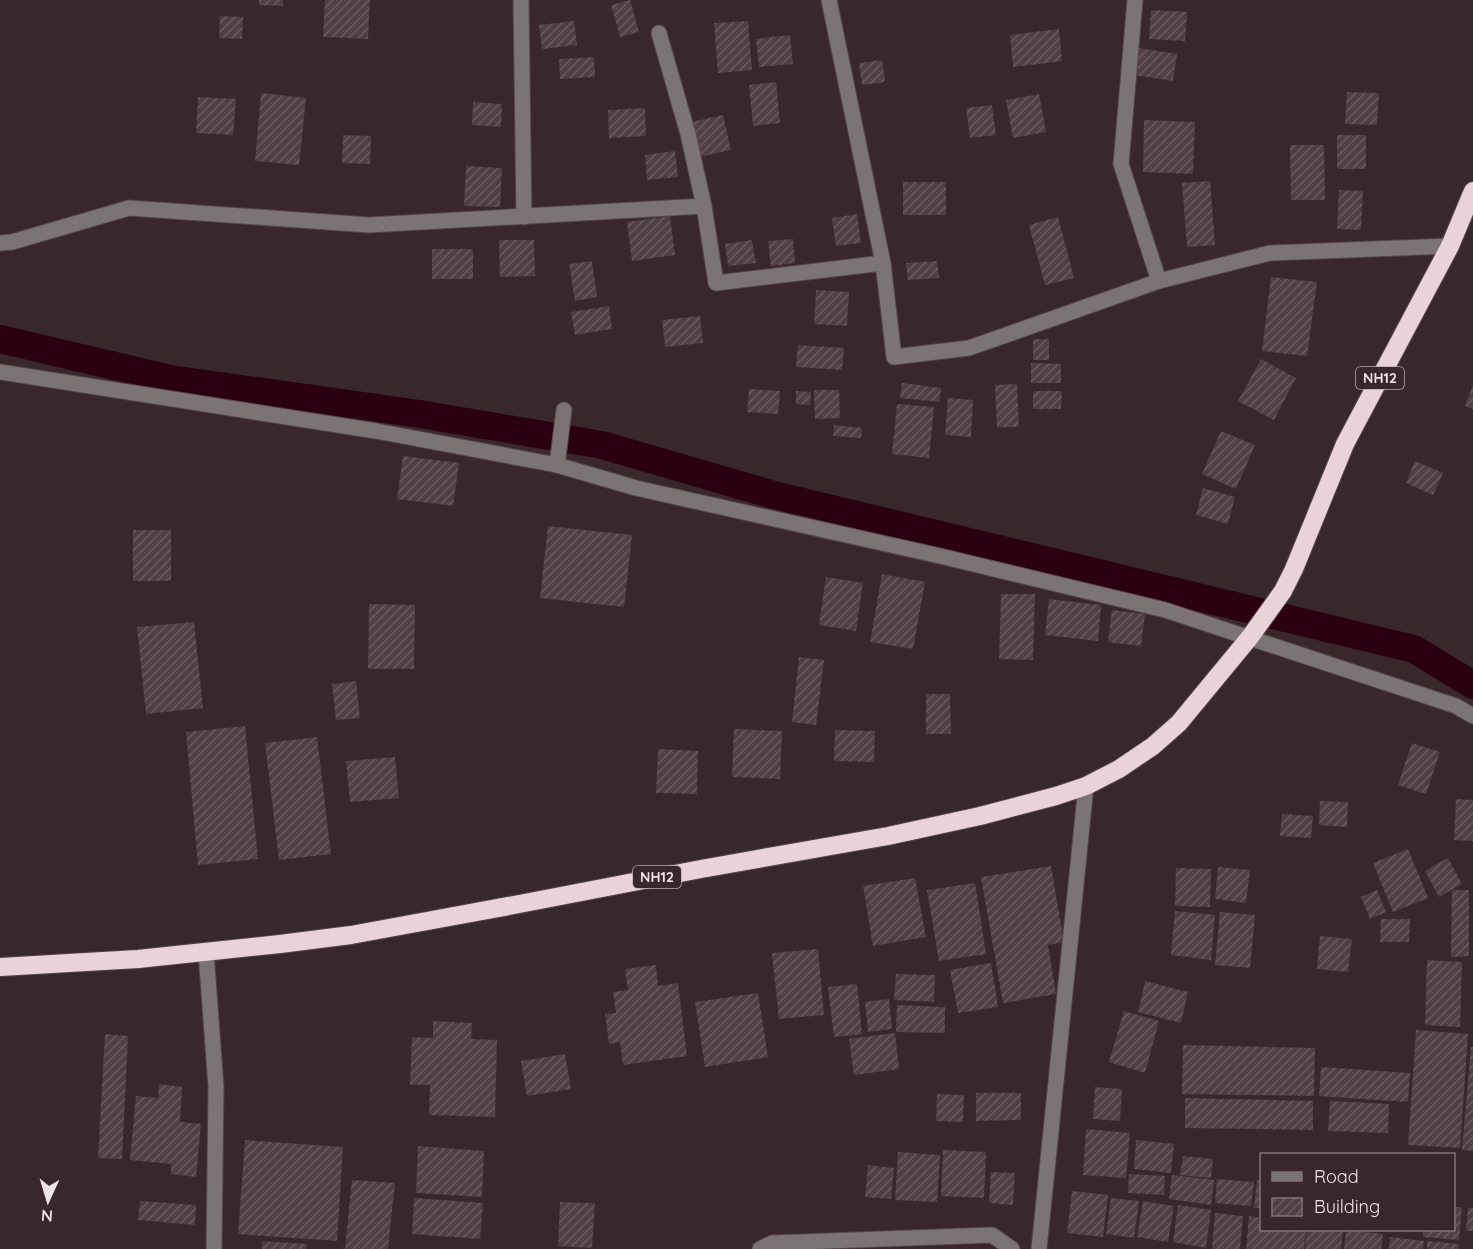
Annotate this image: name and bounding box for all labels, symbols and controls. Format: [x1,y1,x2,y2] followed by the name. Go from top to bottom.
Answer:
[1356,367,1404,389] road number: NH12
[633,866,681,888] road number: NH12
[1260,1153,1455,1231] legend
[1314,1165,1359,1188] text: Road
[18,1171,78,1231] north arrow
[1314,1195,1380,1218] text: Building
[40,1206,54,1226] text: N

